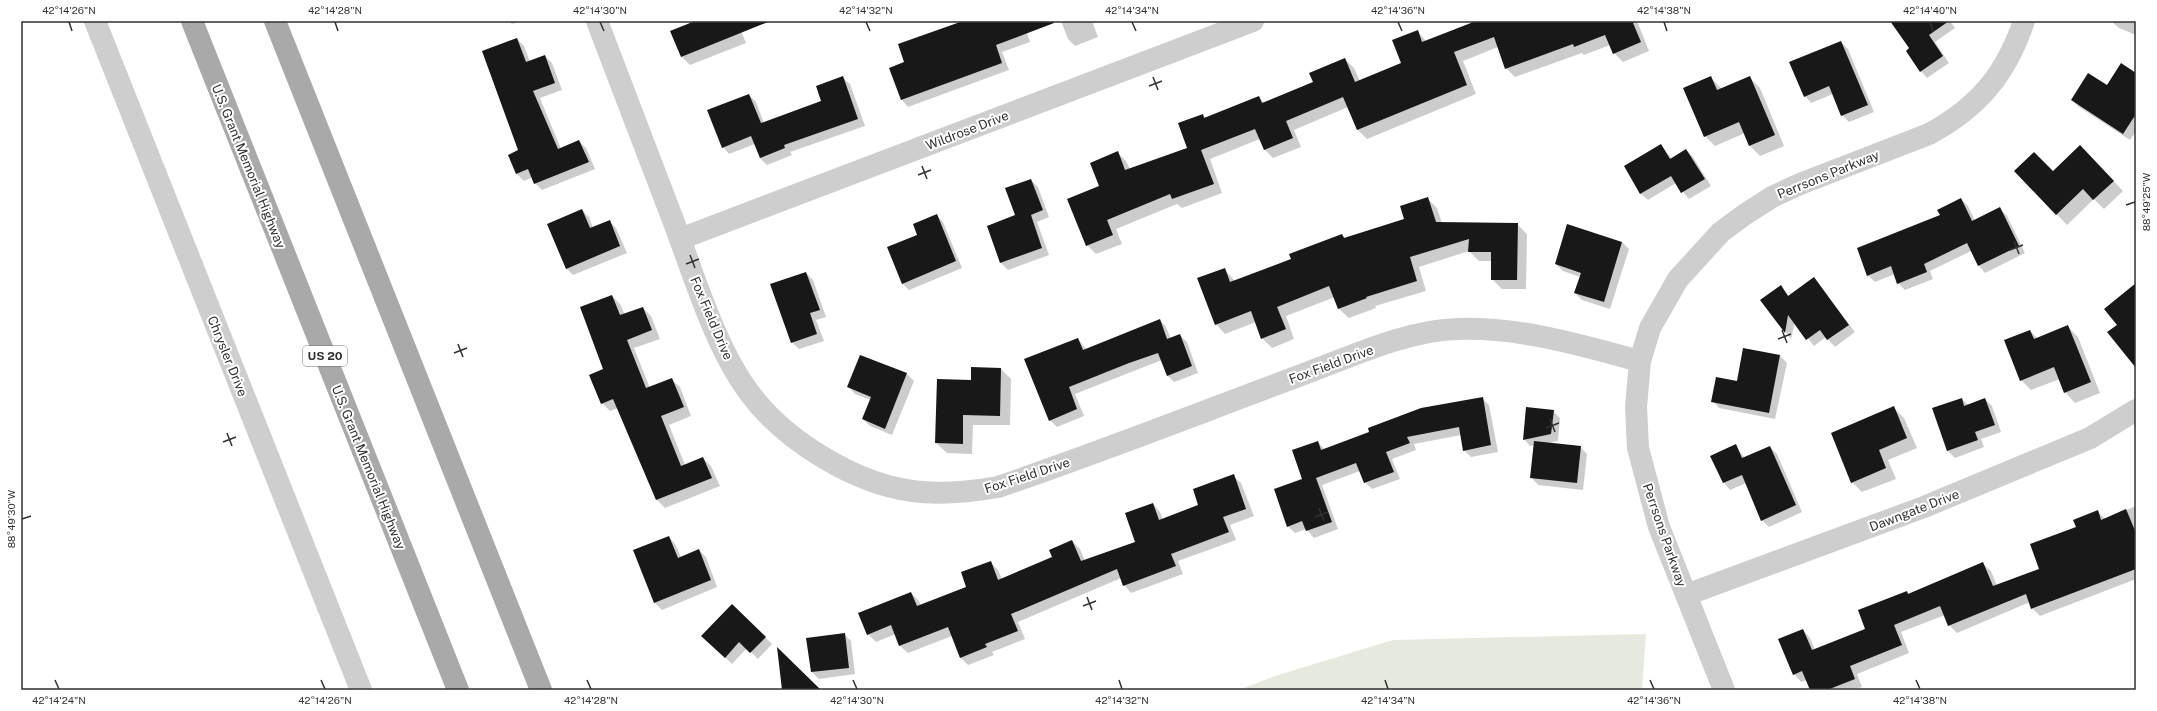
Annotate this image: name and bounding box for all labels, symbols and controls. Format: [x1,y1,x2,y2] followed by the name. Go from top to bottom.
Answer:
[42,4,96,16] text: 42°14'26"N
[308,4,362,16] text: 42°14'28"N
[573,4,627,16] text: 42°14'30"N
[839,4,893,16] text: 42°14'32"N
[1105,4,1159,16] text: 42°14'34"N
[1371,4,1425,16] text: 42°14'36"N
[1637,4,1691,16] text: 42°14'38"N
[1903,4,1957,16] text: 42°14'40"N
[209,82,288,251] street label: U.S. Grant Memorial Highway
[924,108,1011,153] street label: Wildrose Drive
[1775,147,1881,202] street label: Perrsons Parkway
[2140,172,2152,231] text: 88°49'25"W
[687,274,736,362] street label: Fox Field Drive
[205,314,250,399] street label: Chrysler Drive
[1287,342,1375,387] street label: Fox Field Drive
[303,346,347,366] road number: US 20
[329,383,408,552] street label: U.S. Grant Memorial Highway
[983,455,1072,496] street label: Fox Field Drive
[1640,481,1689,589] street label: Perrsons Parkway
[1867,486,1961,534] street label: Dawngate Drive
[5,489,17,548] text: 88°49'30"W
[32,694,86,706] text: 42°14'24"N
[298,694,352,706] text: 42°14'26"N
[564,694,618,706] text: 42°14'28"N
[830,694,884,706] text: 42°14'30"N
[1095,694,1149,706] text: 42°14'32"N
[1361,694,1415,706] text: 42°14'34"N
[1627,694,1681,706] text: 42°14'36"N
[1893,694,1947,706] text: 42°14'38"N

